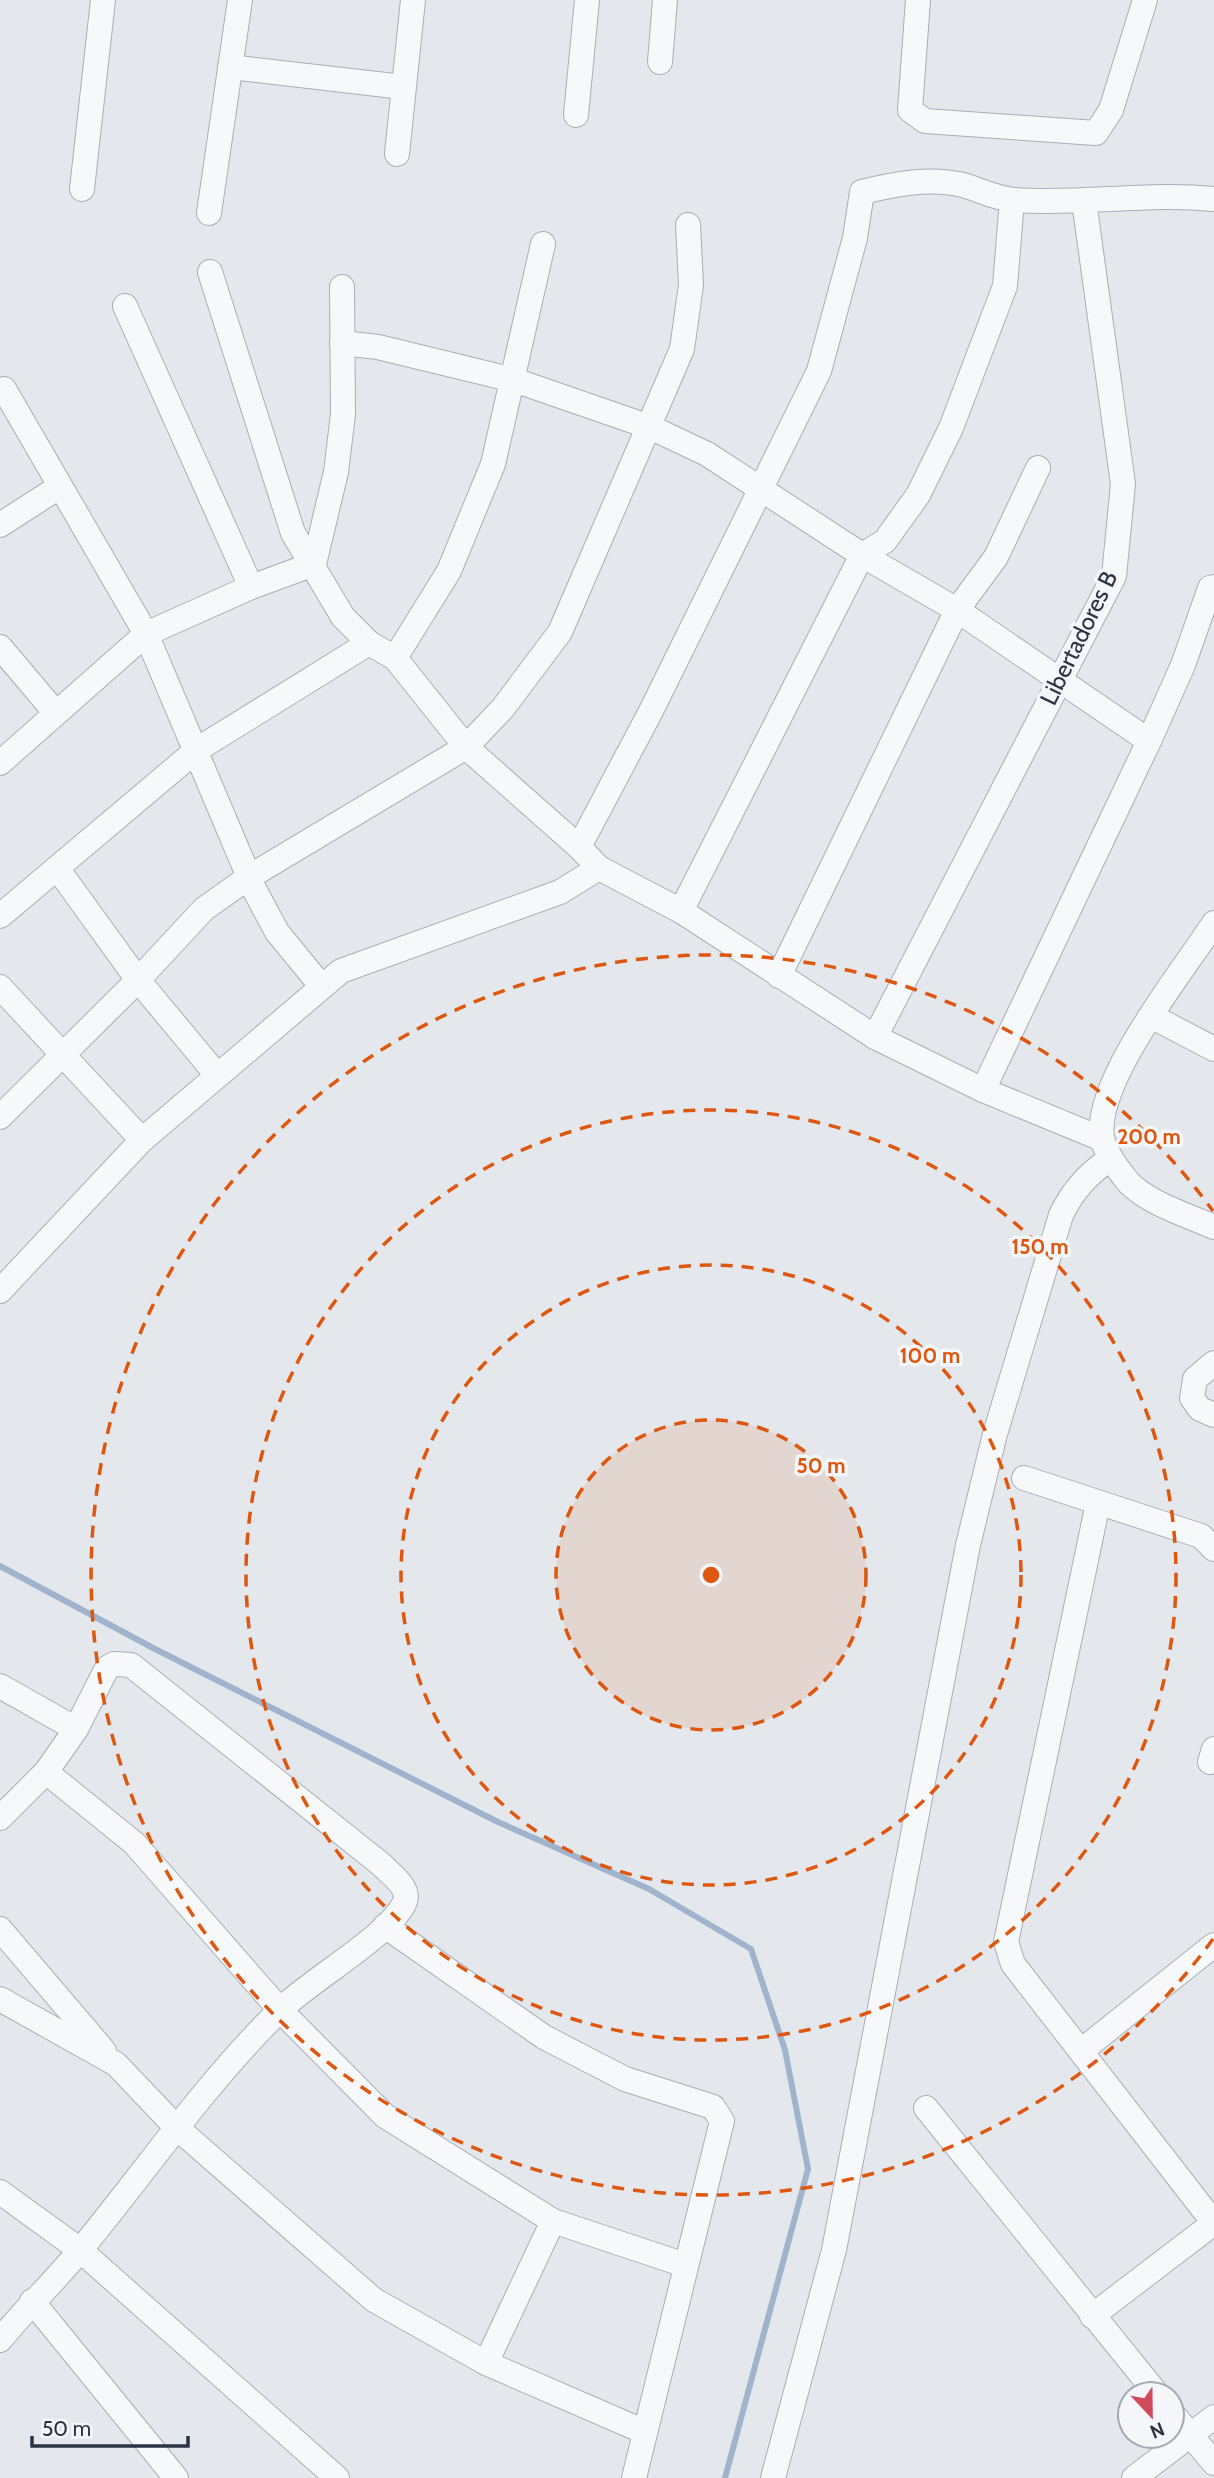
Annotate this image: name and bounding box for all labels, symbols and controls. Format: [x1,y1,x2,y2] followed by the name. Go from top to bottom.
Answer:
[1034,566,1124,710] street label: Libertadores B
[1117,1124,1181,1149] text: 200 m
[1012,1234,1068,1259] text: 150 m
[900,1343,960,1368] text: 100 m
[796,1453,846,1478] text: 50 m
[699,1563,723,1587] centre of rings
[1116,2380,1186,2450] north arrow
[32,2404,187,2448] scale bar
[42,2416,91,2441] text: 50 m
[1147,2417,1168,2443] text: N

